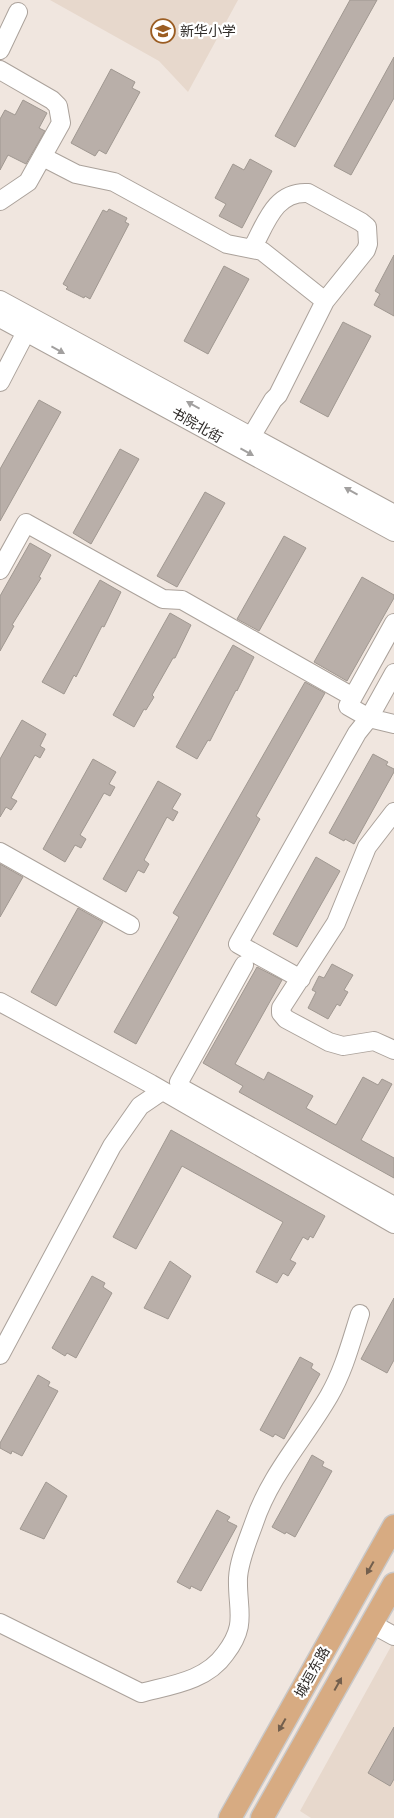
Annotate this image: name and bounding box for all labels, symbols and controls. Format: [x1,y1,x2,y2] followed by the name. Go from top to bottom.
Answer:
[150,18,176,44] school or university icon: 新华小学
[180,23,236,39] place label: 新华小学
[51,345,65,354] one-way arrow
[186,401,200,409] one-way arrow
[169,404,225,446] street label: 书院北街
[240,448,254,456] one-way arrow
[344,487,358,495] one-way arrow
[366,1561,374,1576] one-way arrow
[291,1644,333,1700] street label: 城垣东路
[334,1677,342,1691] one-way arrow
[278,1718,286,1733] one-way arrow

